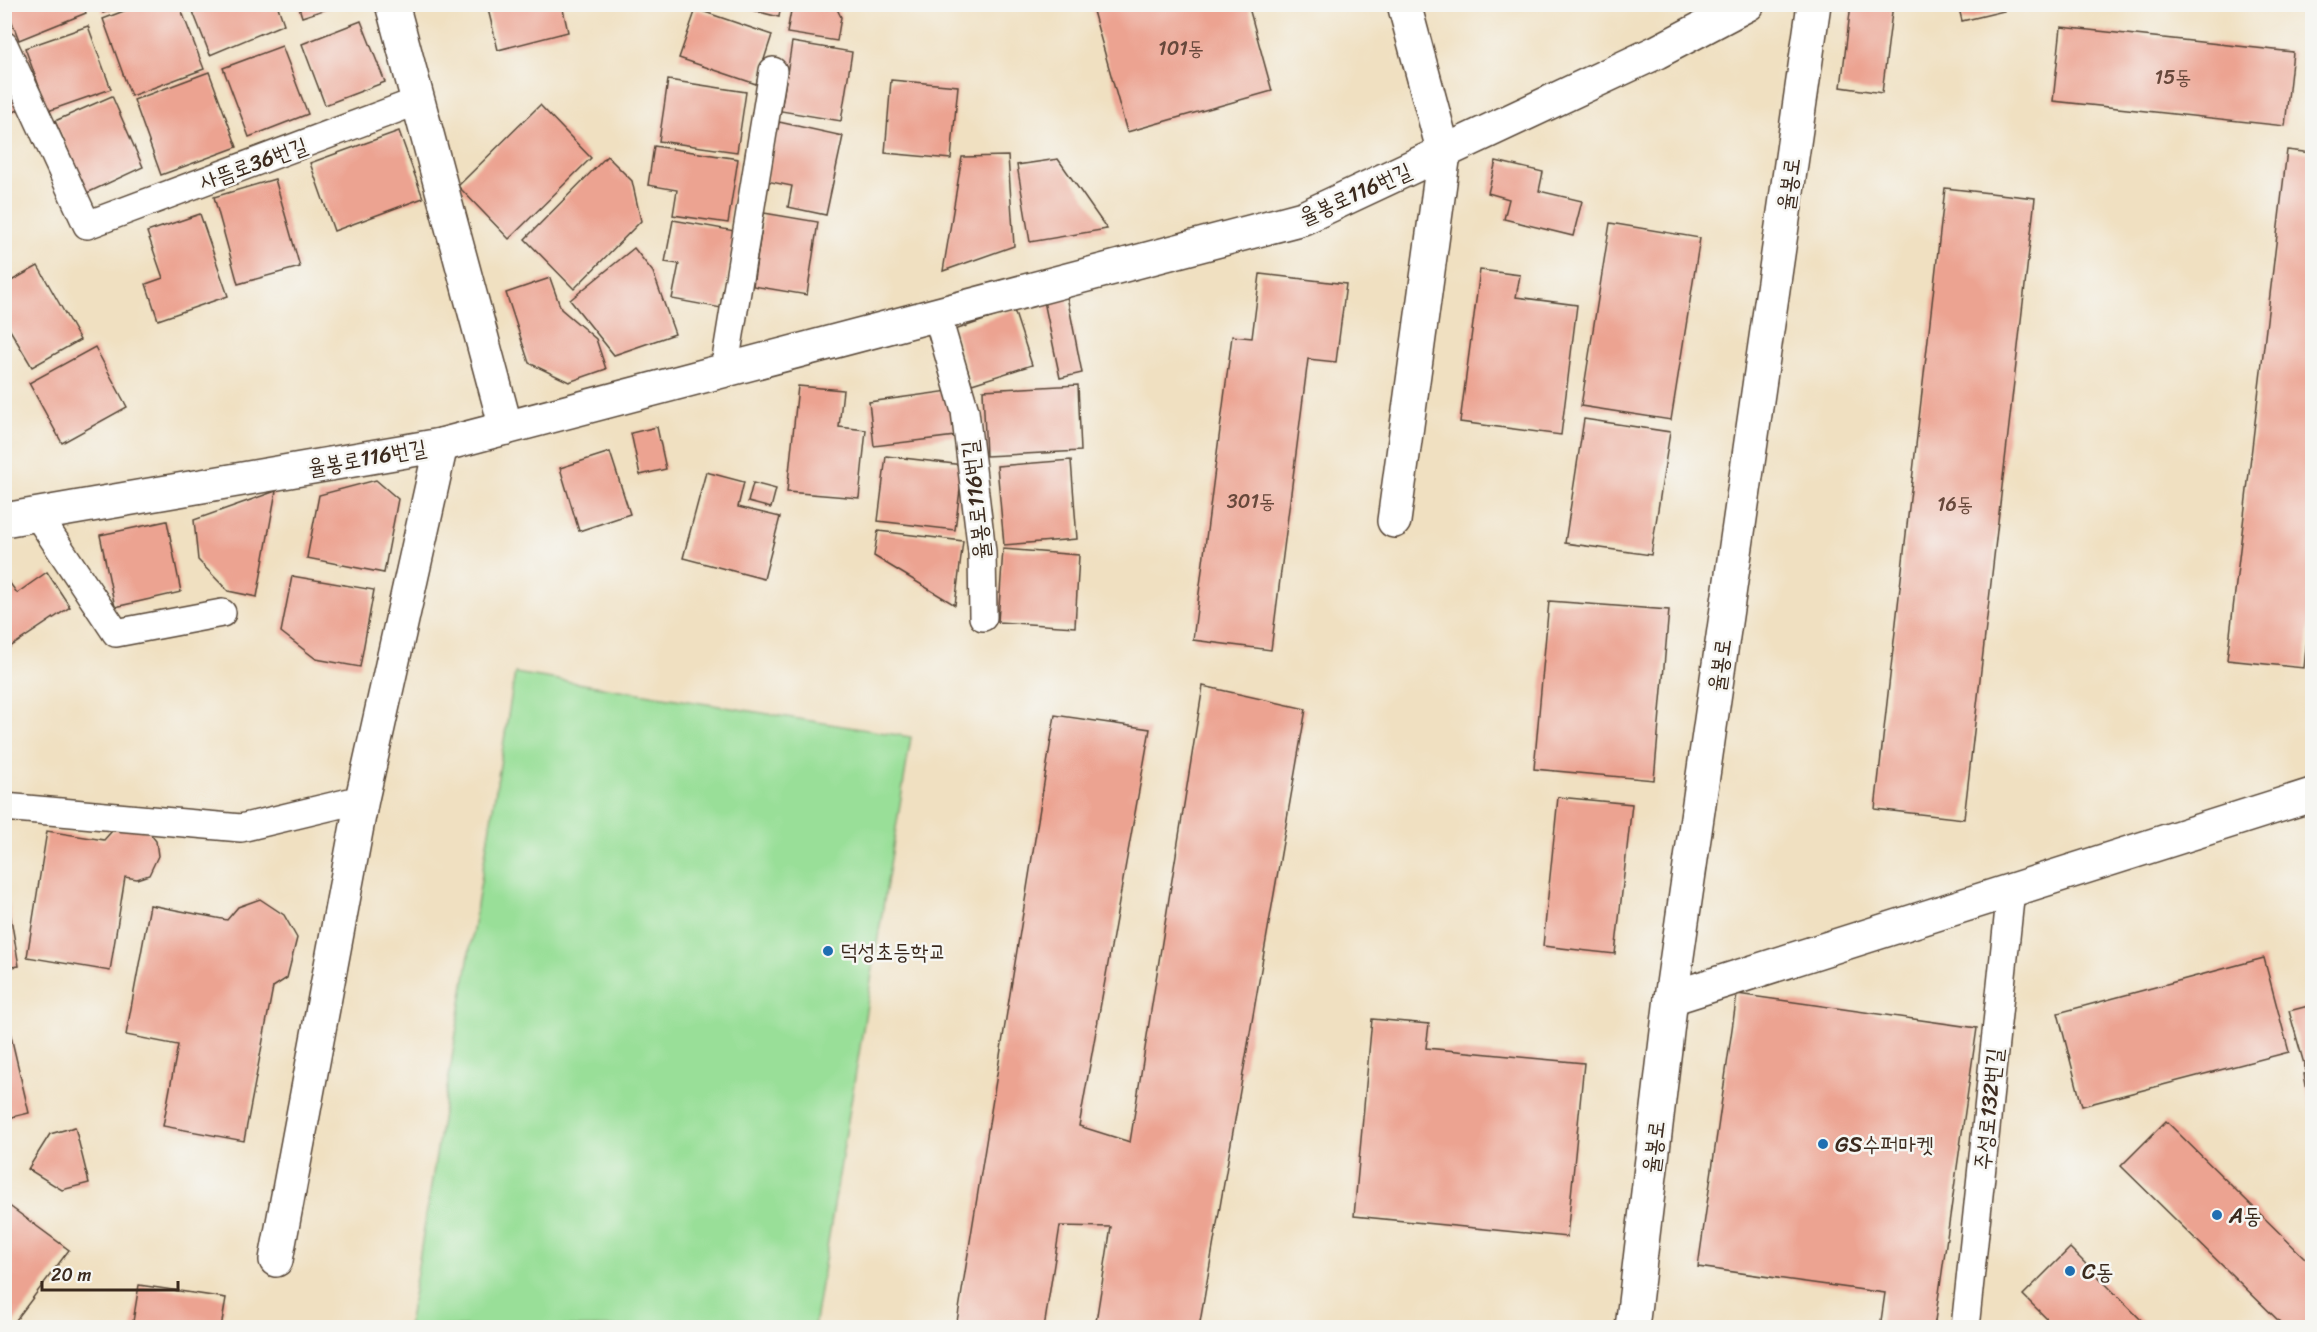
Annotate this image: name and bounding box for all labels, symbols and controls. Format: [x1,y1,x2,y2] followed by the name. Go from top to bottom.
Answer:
[1158,31,1204,66] house number: 101동
[2155,60,2191,95] house number: 15동
[193,126,313,201] street label: 사뜸로36번길
[1293,151,1418,236] street label: 율봉로116번길
[1765,155,1812,213] street label: 율봉로
[305,428,430,487] street label: 율봉로116번길
[950,438,1001,562] street label: 율봉로116번길
[1227,484,1275,519] house number: 301동
[1937,487,1973,522] house number: 16동
[1696,636,1743,694] street label: 율봉로
[840,932,946,971] place label: 덕성초등학교
[821,944,835,958] marker: 덕성초등학교
[1963,1046,2014,1172] street label: 주성로132번길
[1631,1118,1676,1176] street label: 율봉로
[1835,1125,1933,1164] place label: GS수퍼마켓
[1816,1137,1830,1151] marker: GS수퍼마켓
[2228,1196,2261,1235] place label: A동
[2210,1208,2224,1222] marker: A동
[2082,1252,2113,1291] place label: C동
[42,1254,178,1292] scale bar
[51,1259,91,1291] text: 20 m
[2063,1264,2077,1278] marker: C동

